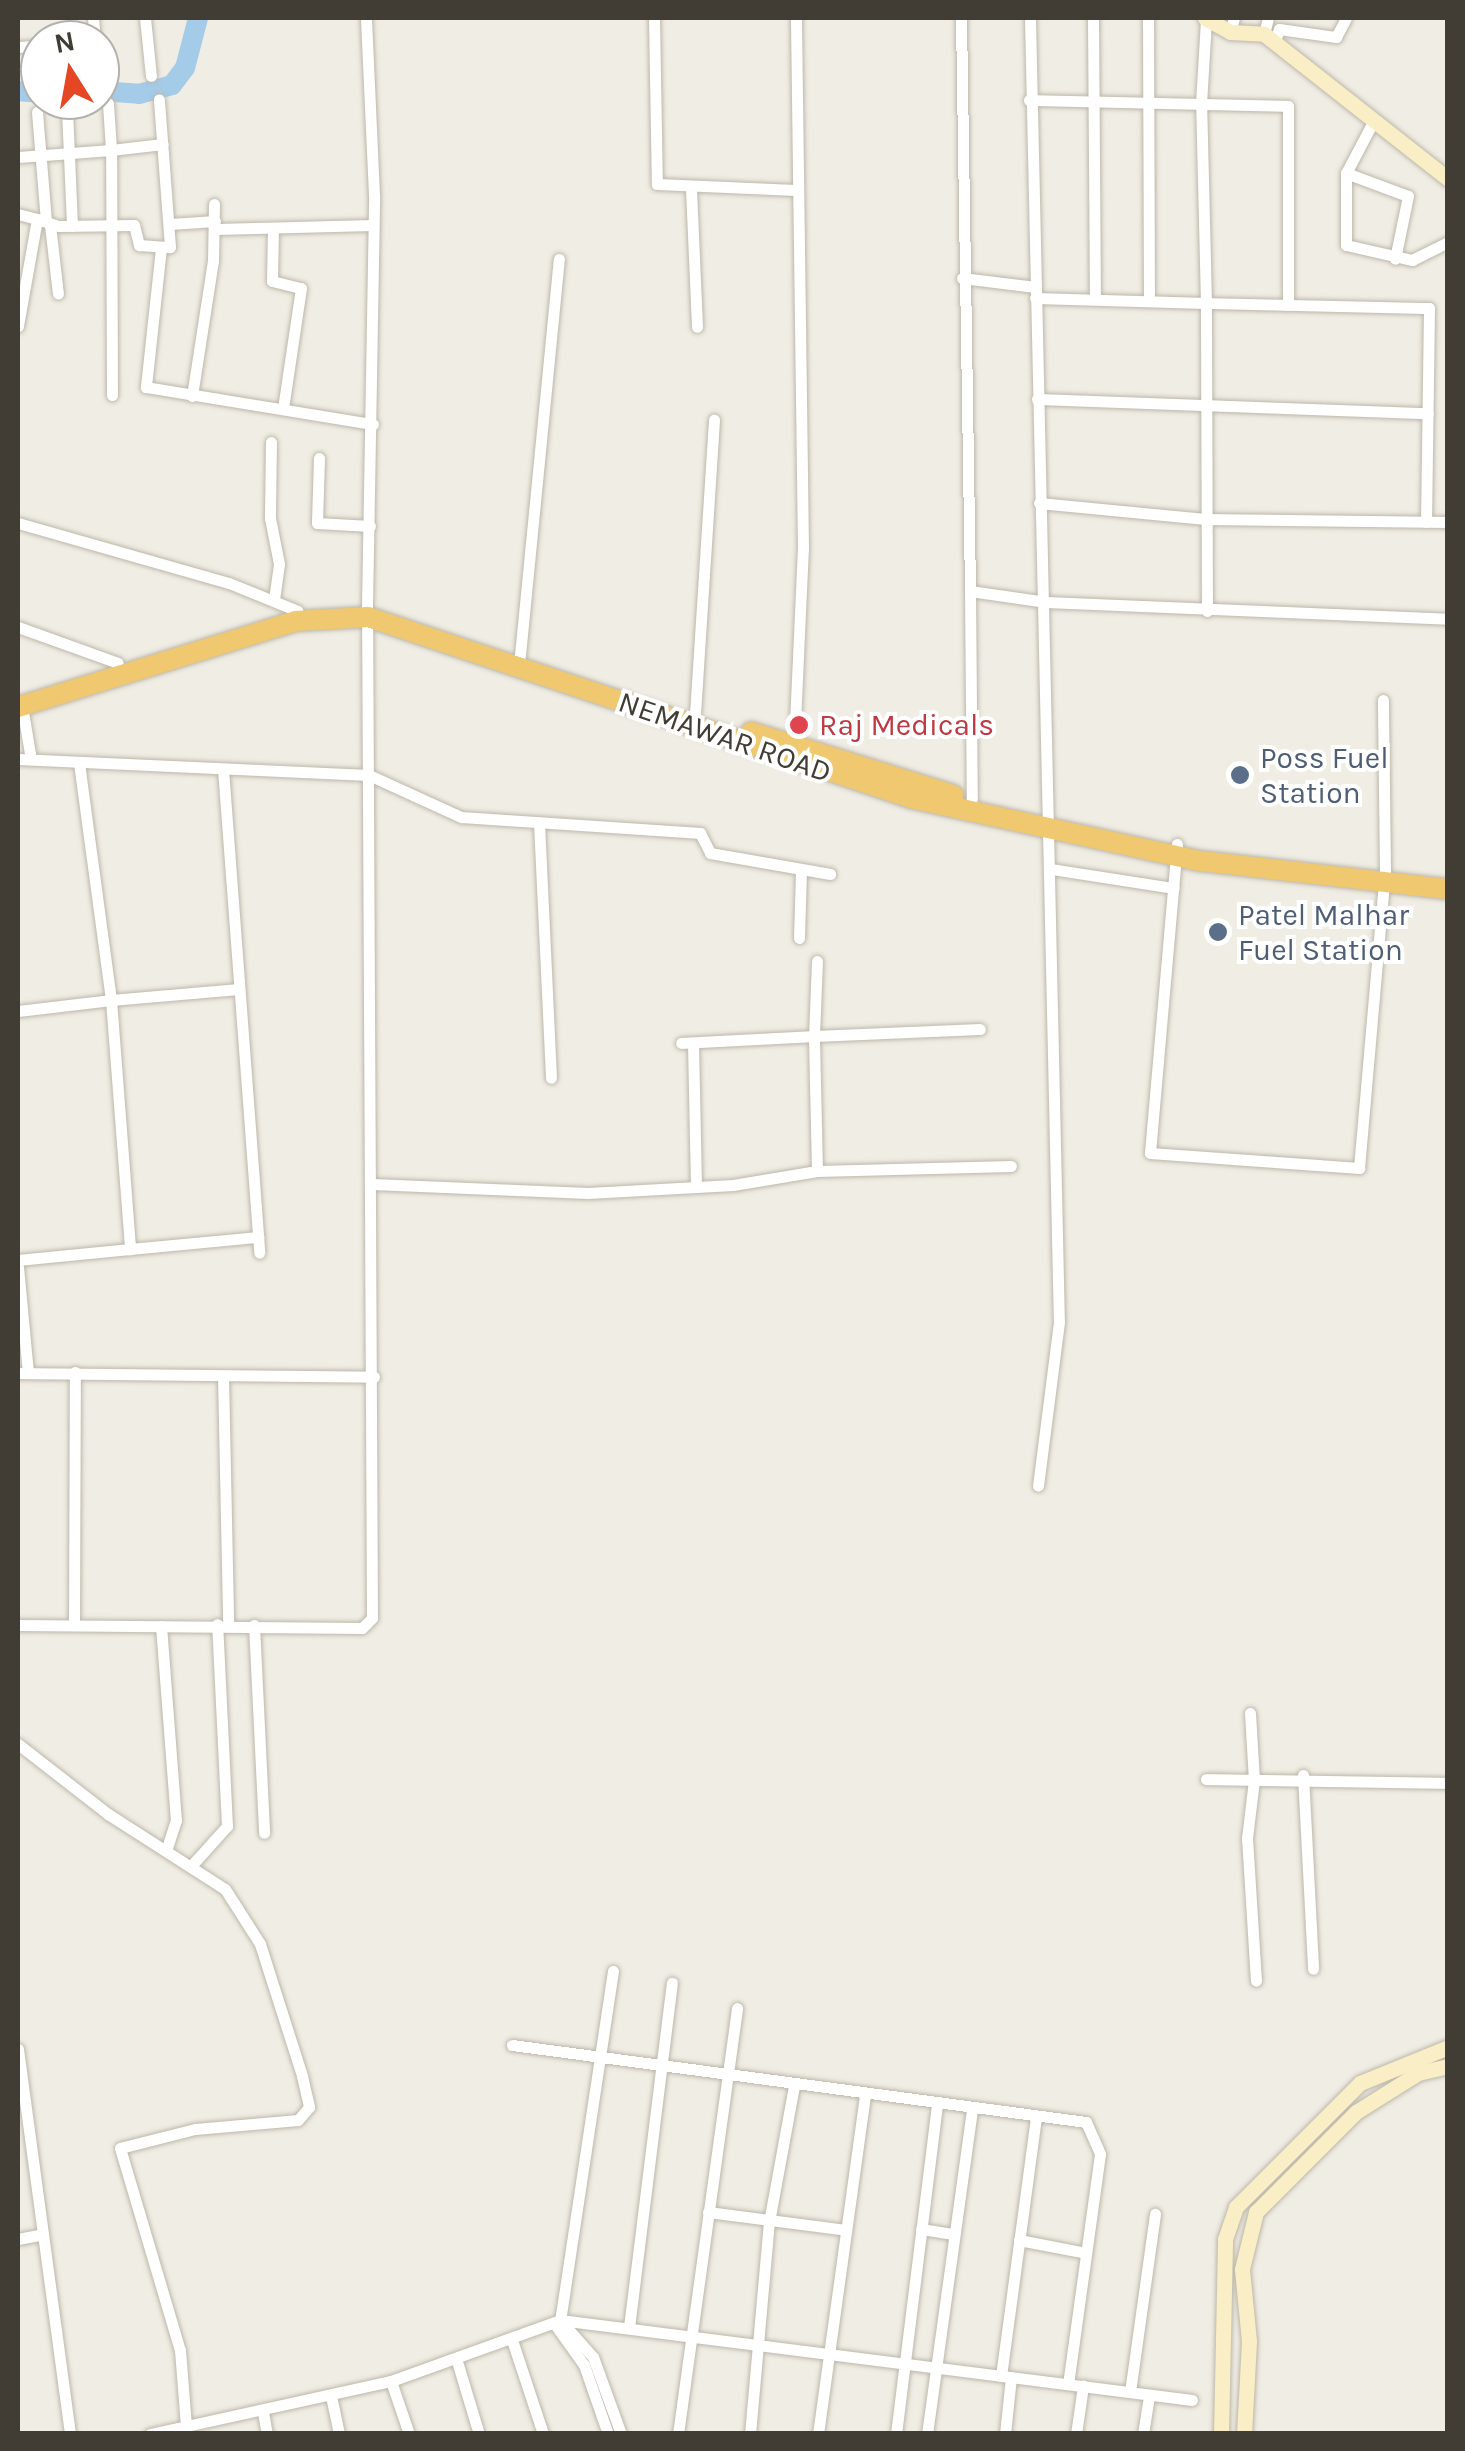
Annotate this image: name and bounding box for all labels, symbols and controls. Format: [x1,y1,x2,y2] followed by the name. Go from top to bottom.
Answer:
[20,20,120,120] north arrow
[52,24,78,60] text: N
[614,684,836,790] street label: NEMAWAR ROAD
[819,707,994,743] place label: Raj Medicals
[788,714,810,736] marker: Raj Medicals
[1260,740,1389,810] place label: Poss Fuel Station
[1229,764,1251,786] marker: Poss Fuel Station
[1238,897,1409,968] place label: Patel Malhar Fuel Station
[1207,921,1229,943] marker: Patel Malhar Fuel Station

